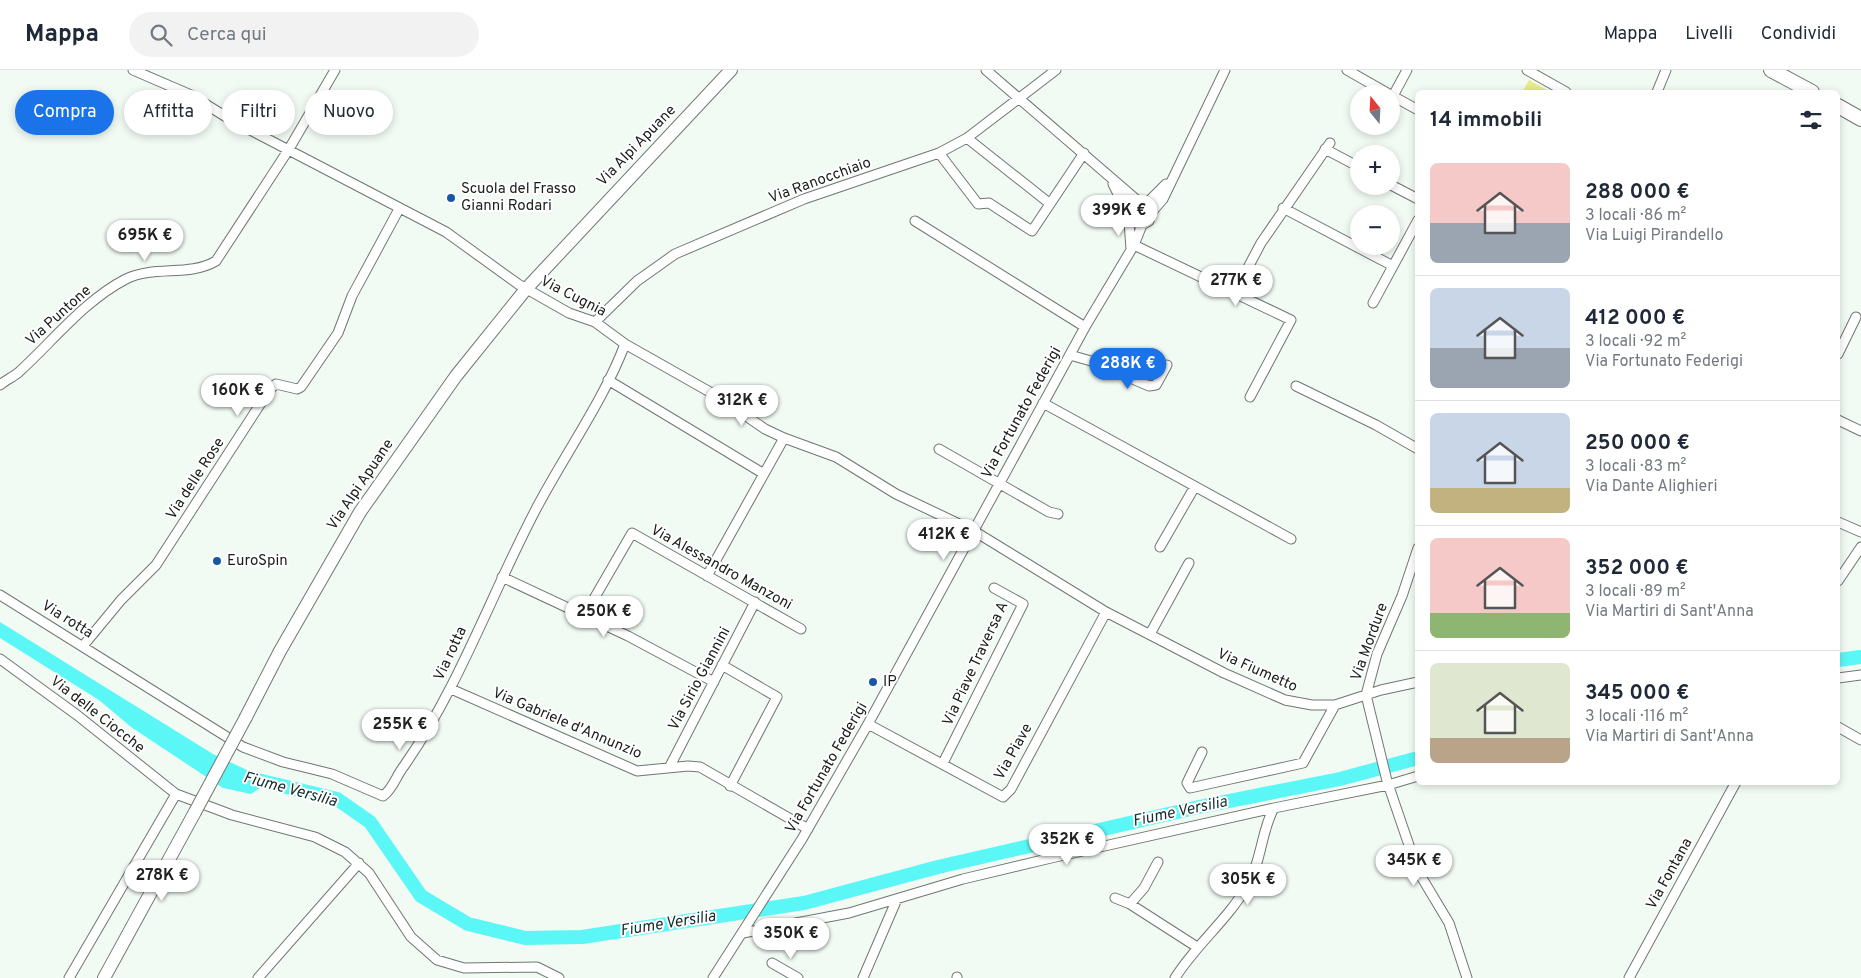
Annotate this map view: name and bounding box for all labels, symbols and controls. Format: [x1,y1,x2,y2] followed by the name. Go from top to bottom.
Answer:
[129,12,479,57] search box
[25,20,99,50] text: Mappa
[147,21,175,49] icon: search
[187,23,267,47] text: Cerca qui
[1604,23,1657,46] text: Mappa
[1685,23,1733,46] text: Livelli
[1761,23,1836,46] text: Condividi
[1350,85,1400,135] north arrow
[1350,85,1400,255] map controls
[15,90,114,135] chip: Compra
[124,90,212,135] chip: Affitta
[222,90,295,135] chip: Filtri
[305,90,393,135] chip: Nuovo
[593,101,681,191] street label: Via Alpi Apuane
[1797,106,1825,134] icon: filters
[1430,107,1542,134] text: 14 immobili
[1350,145,1400,195] button: +
[766,154,874,208] street label: Via Ranocchiaio
[1585,179,1690,206] text: 288 000 €
[461,180,576,216] place label: Scuola del Frasso Gianni Rodari
[1470,183,1530,243] icon: home
[445,192,457,204] marker: Scuola del Frasso Gianni Rodari
[1078,194,1160,237] pin: 399K €
[1092,201,1146,221] text: 399K €
[1350,205,1400,255] button: −
[1585,206,1686,226] text: 3 locali · 86 m²
[104,220,186,262] pin: 695K €
[118,226,172,246] text: 695K €
[1585,226,1723,246] text: Via Luigi Pirandello
[1195,264,1277,307] pin: 277K €
[1210,271,1262,291] text: 277K €
[537,272,609,322] street label: Via Cugnia
[22,282,96,350] street label: Via Puntone
[1585,305,1685,332] text: 412 000 €
[1470,308,1530,368] icon: home
[1585,332,1686,352] text: 3 locali · 92 m²
[978,344,1066,482] street label: Via Fortunato Federigi
[1087,348,1169,390] pin: 288K €
[1585,352,1743,372] text: Via Fortunato Federigi
[1100,354,1156,374] text: 288K €
[197,374,279,417] pin: 160K €
[212,381,264,401] text: 160K €
[701,384,783,427] pin: 312K €
[716,391,768,411] text: 312K €
[1585,430,1690,457] text: 250 000 €
[1470,433,1530,493] icon: home
[163,435,229,523] street label: Via delle Rose
[324,436,398,534] street label: Via Alpi Apuane
[1585,457,1686,477] text: 3 locali · 83 m²
[1585,477,1717,497] text: Via Dante Alighieri
[903,518,985,561] pin: 412K €
[647,521,795,615] street label: Via Alessandro Manzoni
[918,525,970,545] text: 412K €
[227,552,288,571] place label: EuroSpin
[211,555,223,567] marker: EuroSpin
[1585,555,1689,582] text: 352 000 €
[1470,558,1530,618] icon: home
[1585,582,1686,602] text: 3 locali · 89 m²
[563,596,645,638] pin: 250K €
[38,597,96,643] street label: Via rotta
[939,599,1013,729] street label: Via Piave Traversa A
[1347,601,1393,683] street label: Via Mordure
[576,602,632,622] text: 250K €
[1585,602,1754,622] text: Via Martiri di Sant'Anna
[430,624,472,684] street label: Via rotta
[665,624,735,734] street label: Via Sirio Giannini
[1214,645,1300,697] street label: Via Fiumetto
[46,672,148,758] street label: Via delle Ciocche
[883,673,897,692] place label: IP
[867,676,879,688] marker: IP
[1585,680,1689,707] text: 345 000 €
[1470,683,1530,743] icon: home
[489,684,645,764] street label: Via Gabriele d'Annunzio
[782,699,872,837] street label: Via Fortunato Federigi
[1585,707,1688,727] text: 3 locali · 116 m²
[359,708,441,751] pin: 255K €
[373,715,427,735] text: 255K €
[991,720,1037,784] street label: Via Piave
[1585,727,1754,747] text: Via Martiri di Sant'Anna
[241,768,340,812] water label: Fiume Versilia
[1131,792,1230,832] water label: Fiume Versilia
[1026,824,1108,866] pin: 352K €
[1040,830,1094,850] text: 352K €
[1643,835,1697,913] street label: Via Fontana
[1373,844,1455,887] pin: 345K €
[1386,851,1442,871] text: 345K €
[121,860,203,902] pin: 278K €
[1207,864,1289,906] pin: 305K €
[135,866,189,886] text: 278K €
[1220,870,1276,890] text: 305K €
[619,906,718,941] water label: Fiume Versilia
[750,918,832,960] pin: 350K €
[763,924,819,944] text: 350K €

